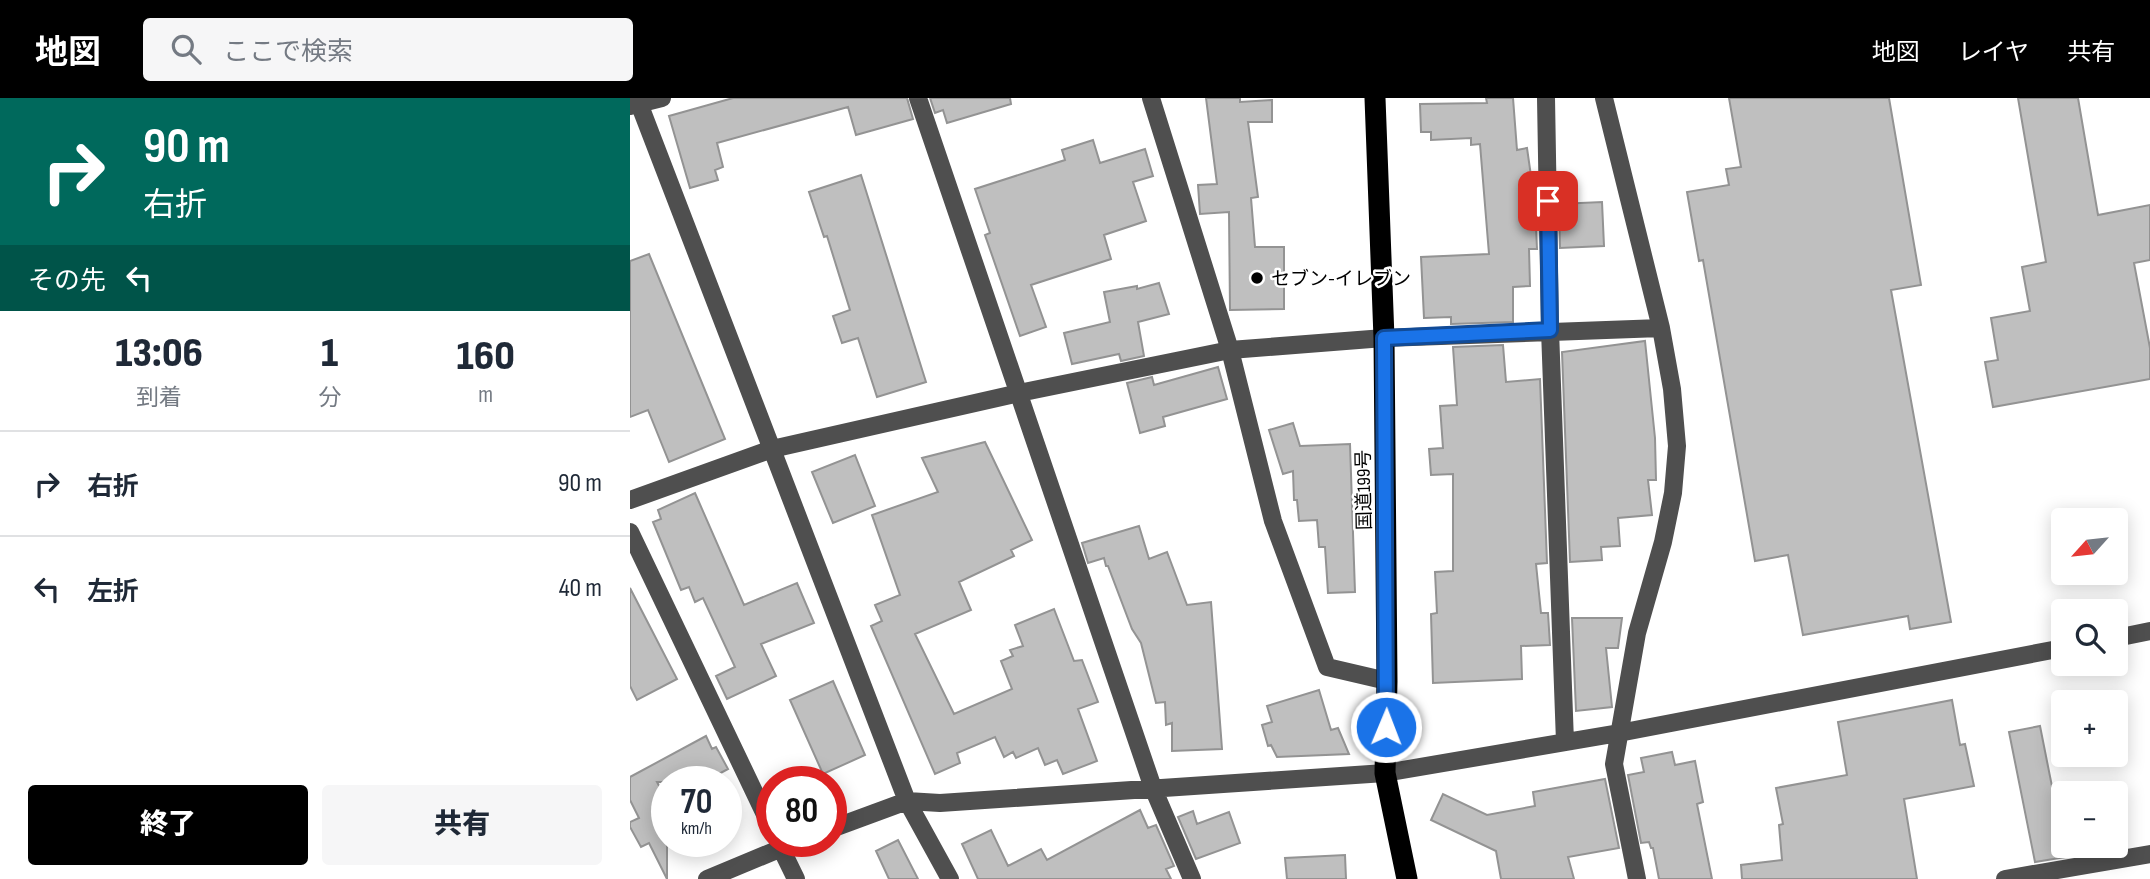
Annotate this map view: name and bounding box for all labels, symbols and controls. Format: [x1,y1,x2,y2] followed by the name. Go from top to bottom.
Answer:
[143,18,633,81] search box
[167,30,205,68] icon: search
[35,33,101,73] text: 地図
[223,37,353,68] text: ここで検索
[1872,38,1920,67] text: 地図
[1958,38,2029,67] text: レイヤ
[2067,38,2115,67] text: 共有
[143,118,230,177] text: 90 m
[28,126,119,217] icon: right
[1518,171,1578,231] pin
[1529,182,1567,220] icon: arrive
[143,186,207,225] text: 右折
[120,259,158,297] icon: left
[28,266,106,297] text: その先
[1271,268,1411,291] place label: セブン-イレブン
[1249,270,1265,286] marker: セブン-イレブン
[115,328,203,379] text: 13:06
[321,328,338,379] text: 1
[457,331,515,382] text: 160
[478,381,493,409] text: m
[136,384,182,412] text: 到着
[318,384,341,412] text: 分
[1352,450,1377,530] street label: 国道199号
[28,465,66,503] icon: right
[558,468,602,499] text: 90 m
[87,472,139,503] text: 右折
[2051,508,2128,584] north arrow
[2051,508,2128,858] map controls
[28,570,66,608] icon: left
[559,573,602,604] text: 40 m
[87,577,139,608] text: 左折
[2051,599,2128,676] button: search
[1349,690,1423,764] position arrow
[2051,690,2128,767] button: +
[756,766,847,857] speed limit sign: 80
[681,781,712,824] text: 70
[2051,781,2128,858] button: −
[28,785,308,865] button: 終了
[322,785,602,865] button: 共有
[681,818,712,839] text: km/h

